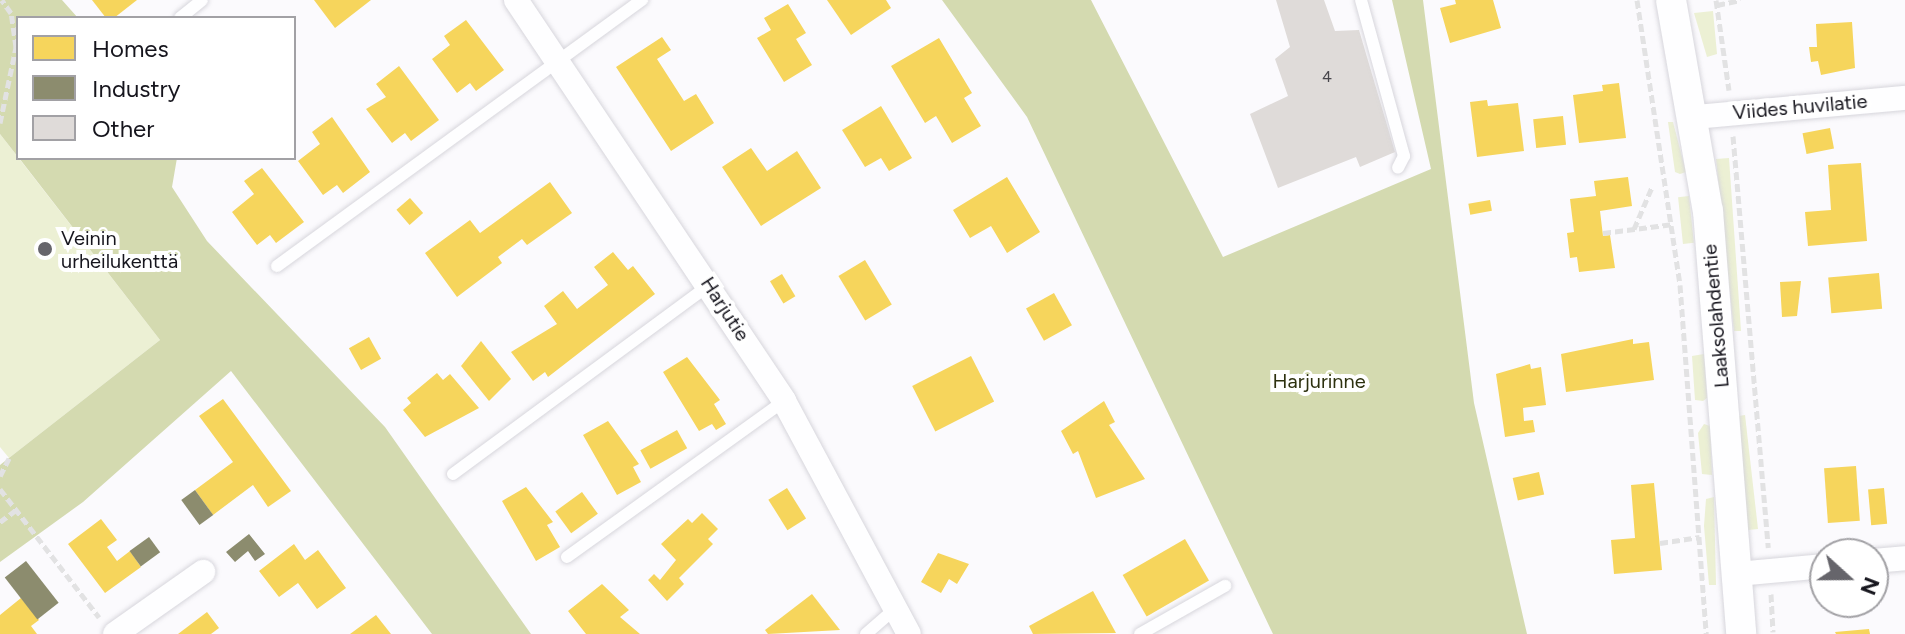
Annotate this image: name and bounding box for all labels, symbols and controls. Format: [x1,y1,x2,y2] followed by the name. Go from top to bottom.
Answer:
[16,16,296,160] legend
[92,34,169,63] text: Homes
[1322,67,1332,87] house number: 4
[92,74,180,103] text: Industry
[1732,89,1868,125] street label: Viides huvilatie
[92,114,154,143] text: Other
[61,226,178,273] place label: Veinin urheilukenttä
[36,240,54,258] marker: Veinin urheilukenttä
[1698,243,1734,389] street label: Laaksolahdentie
[695,272,755,346] street label: Harjutie
[1272,369,1366,393] park label: Harjurinne
[1809,538,1889,618] north arrow
[1854,573,1886,599] text: N

